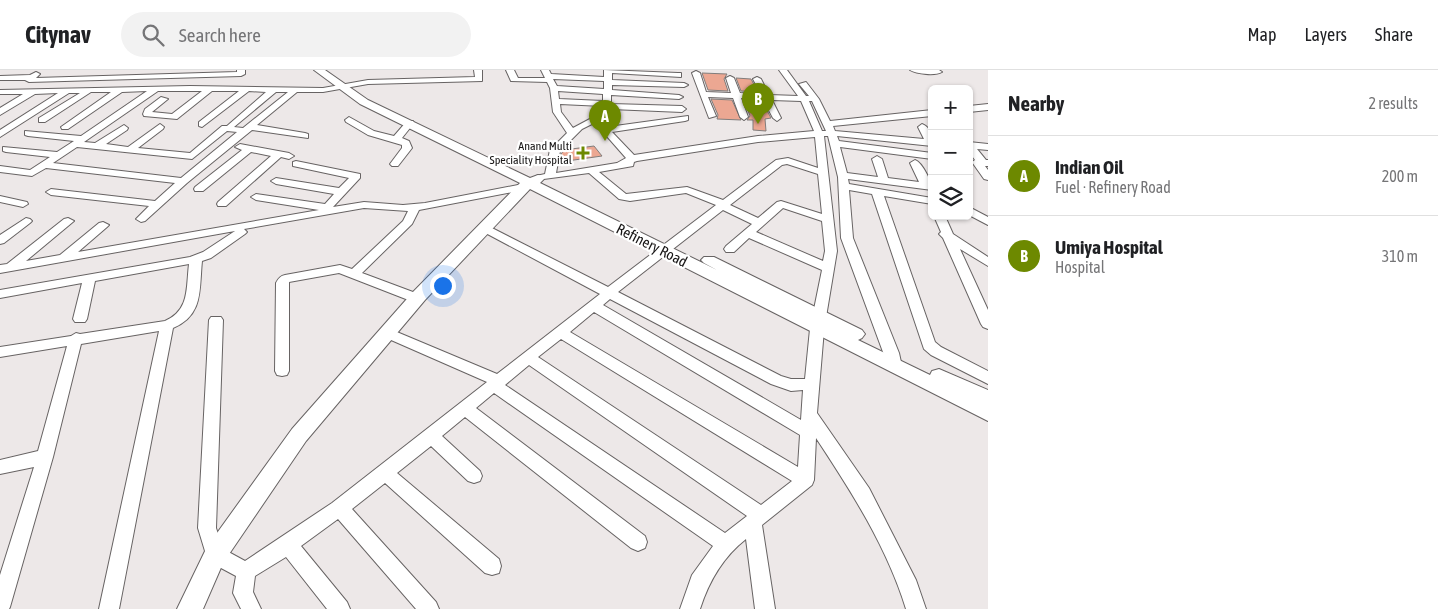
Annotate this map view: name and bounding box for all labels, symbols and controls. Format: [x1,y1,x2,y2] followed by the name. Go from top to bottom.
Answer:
[121,12,471,57] search box
[25,21,91,48] text: Citynav
[139,21,167,49] icon: search
[179,24,261,46] text: Search here
[1247,24,1276,45] text: Map
[1304,24,1347,45] text: Layers
[1375,24,1413,45] text: Share
[742,83,774,124] pin: B
[928,85,973,220] map controls
[928,85,973,130] button: +
[1008,91,1064,115] text: Nearby
[1368,94,1418,112] text: 2 results
[589,100,621,141] pin: A
[928,130,973,175] button: −
[490,139,573,167] place label: Anand Multi Speciality Hospital
[576,146,590,160] marker: Anand Multi Speciality Hospital
[1055,156,1124,178] text: Indian Oil
[1020,167,1028,185] text: A
[1382,167,1418,185] text: 200 m
[928,175,973,220] button: layers
[1055,178,1171,196] text: Fuel · Refinery Road
[614,220,690,270] street label: Refinery Road
[1055,236,1163,258] text: Umiya Hospital
[1020,247,1028,265] text: B
[1382,247,1418,265] text: 310 m
[1055,258,1105,276] text: Hospital
[430,273,456,299] your location

